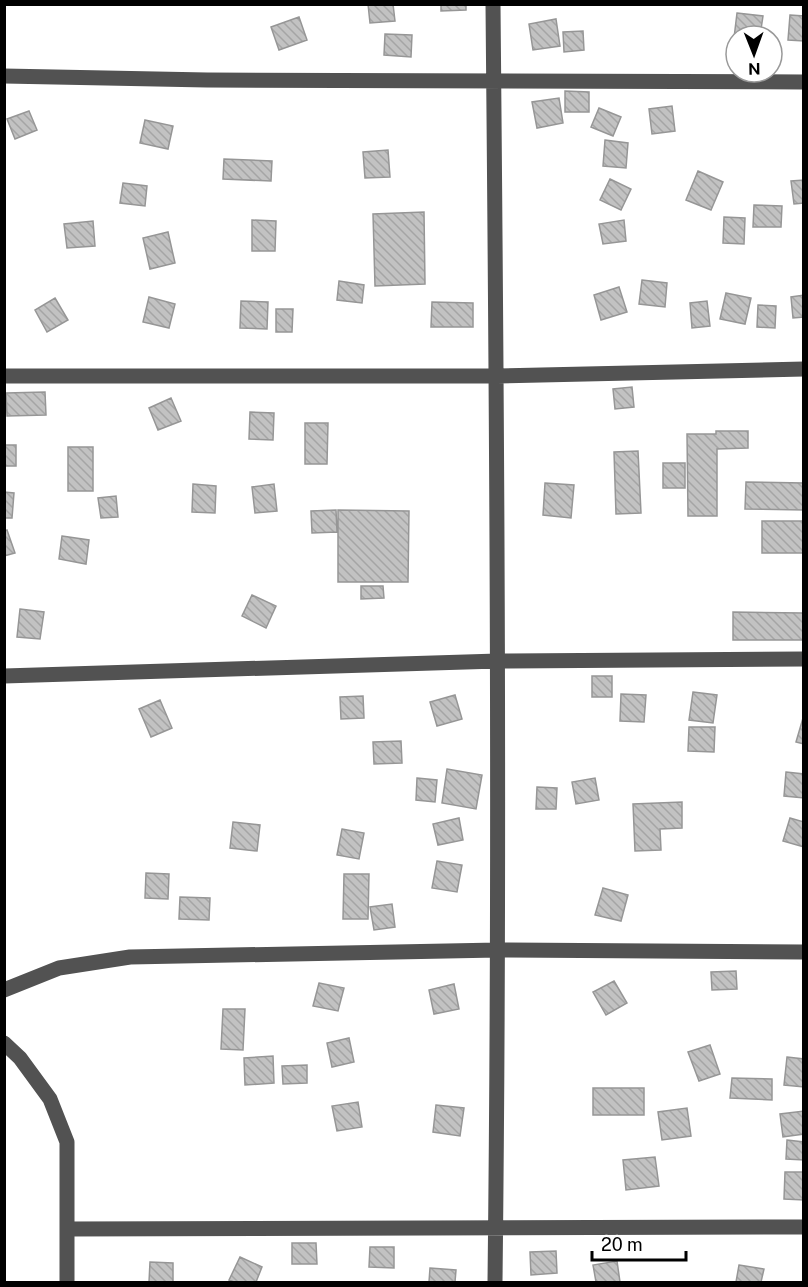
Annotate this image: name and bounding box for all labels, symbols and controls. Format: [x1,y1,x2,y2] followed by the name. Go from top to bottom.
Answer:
[724,24,784,84] north arrow
[748,59,761,78] text: N
[592,1224,686,1262] scale bar
[601,1234,643,1255] text: 20 m

